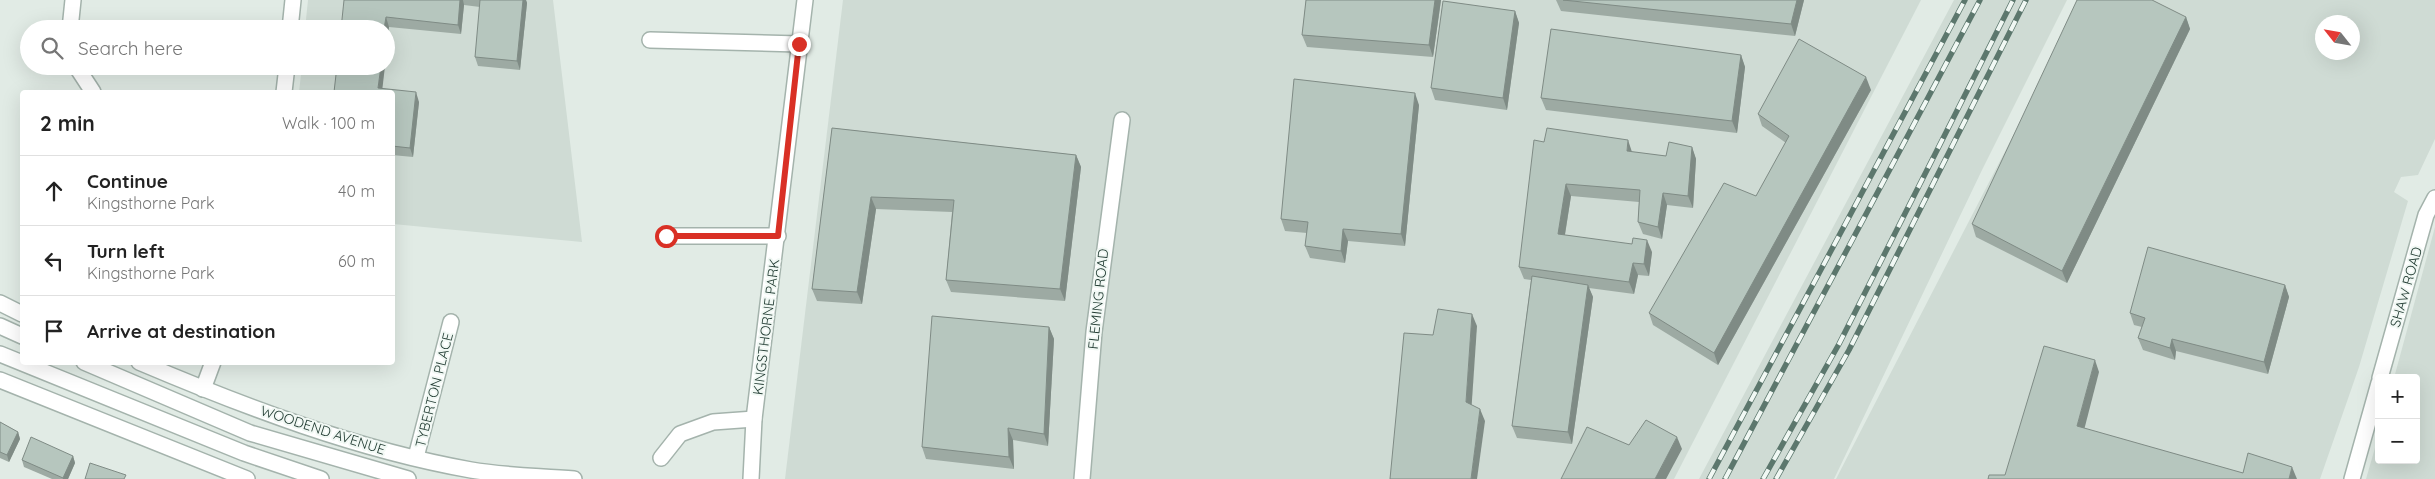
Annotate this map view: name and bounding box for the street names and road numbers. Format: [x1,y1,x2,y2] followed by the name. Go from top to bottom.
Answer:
[2386,245,2426,329] street label: SHAW ROAD
[1084,248,1112,350] street label: FLEMING ROAD
[749,258,783,396] street label: KINGSTHORNE PARK
[411,331,457,449] street label: TYBERTON PLACE
[258,401,388,459] street label: WOODEND AVENUE

